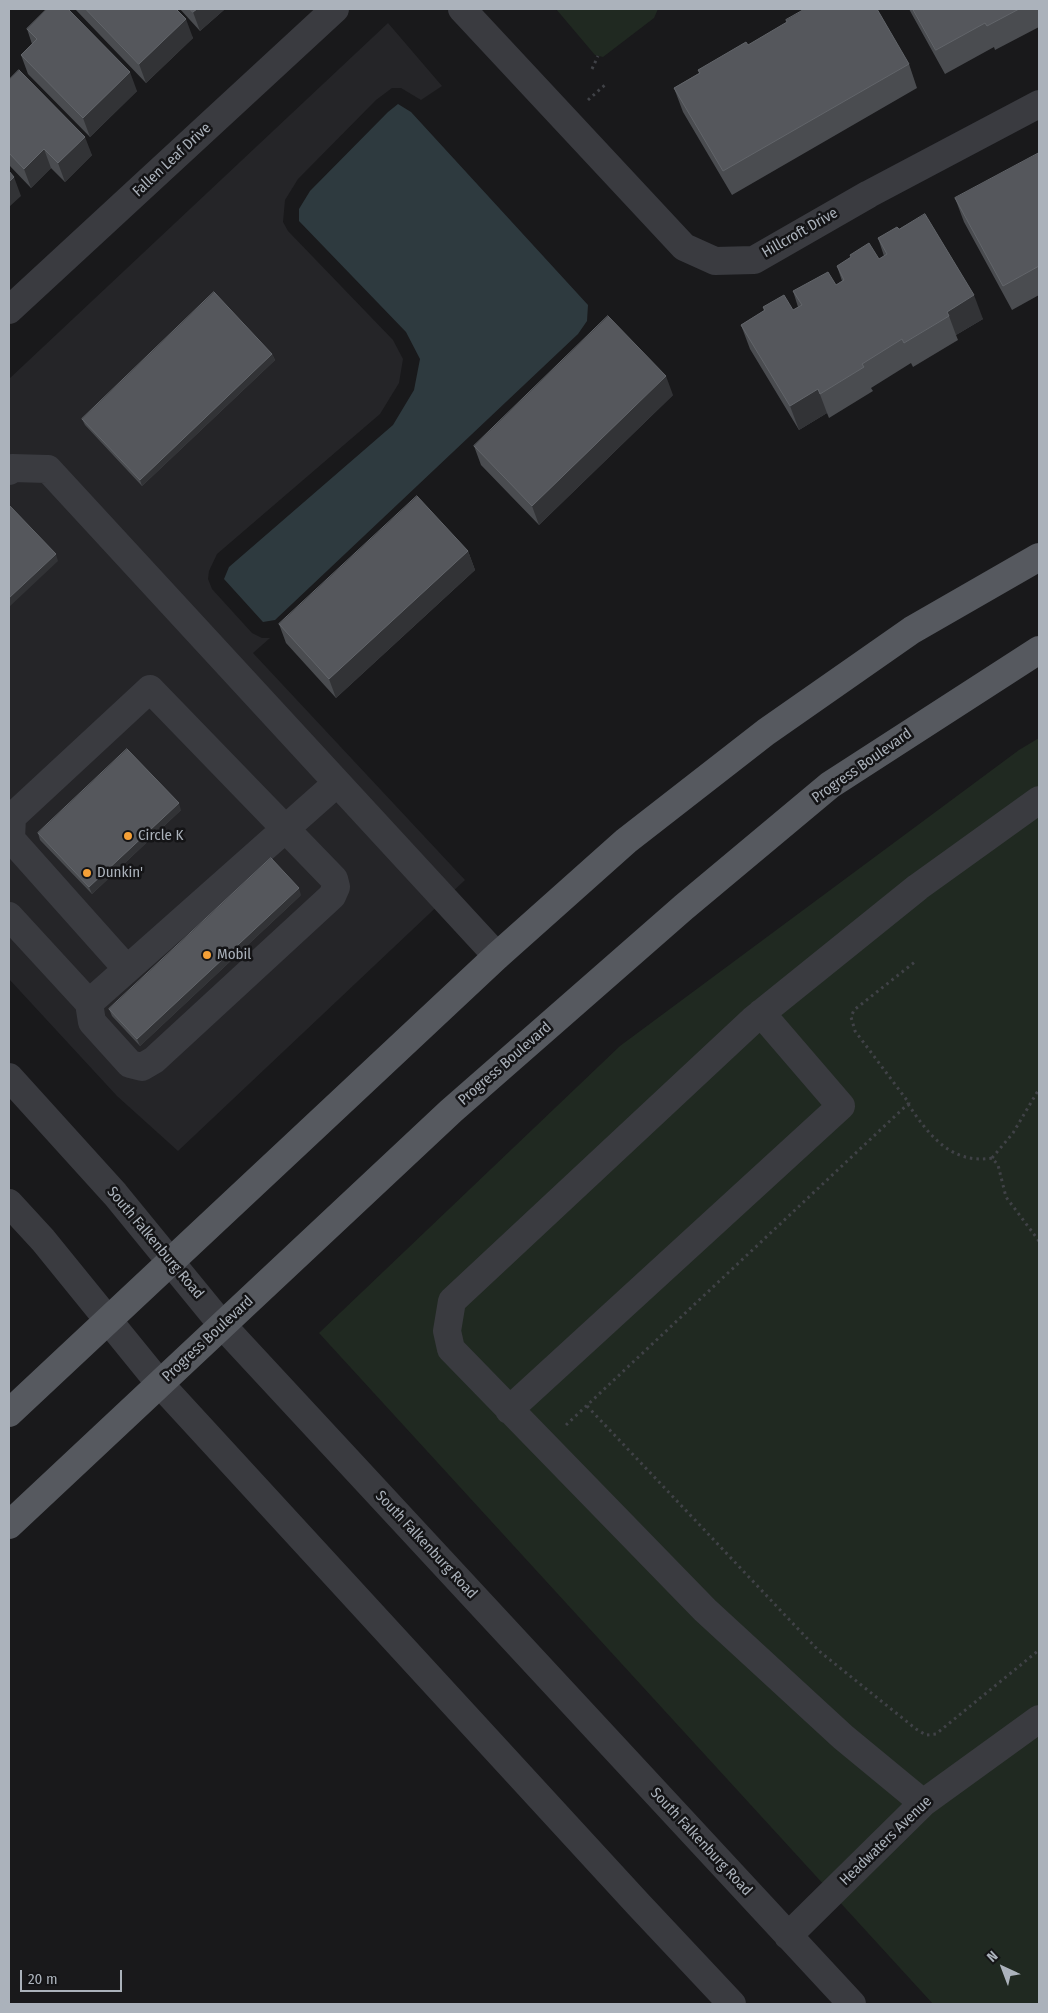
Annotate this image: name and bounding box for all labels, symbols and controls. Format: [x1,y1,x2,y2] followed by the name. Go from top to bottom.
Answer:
[129,119,215,201] street label: Fallen Leaf Drive
[759,204,841,262] street label: Hillcroft Drive
[809,725,915,807] street label: Progress Boulevard
[138,827,183,845] place label: Circle K
[122,830,134,842] marker: Circle K
[97,864,143,882] place label: Dunkin'
[81,867,93,879] marker: Dunkin'
[217,946,251,964] place label: Mobil
[201,949,213,961] marker: Mobil
[455,1019,555,1109] street label: Progress Boulevard
[103,1183,207,1303] street label: South Falkenburg Road
[159,1292,257,1386] street label: Progress Boulevard
[371,1487,481,1603] street label: South Falkenburg Road
[646,1784,756,1900] street label: South Falkenburg Road
[836,1793,936,1889] street label: Headwaters Avenue
[978,1943,1028,1993] north arrow
[984,1948,1001,1966] text: N
[22,1960,125,1992] scale bar
[28,1970,58,1988] text: 20 m

